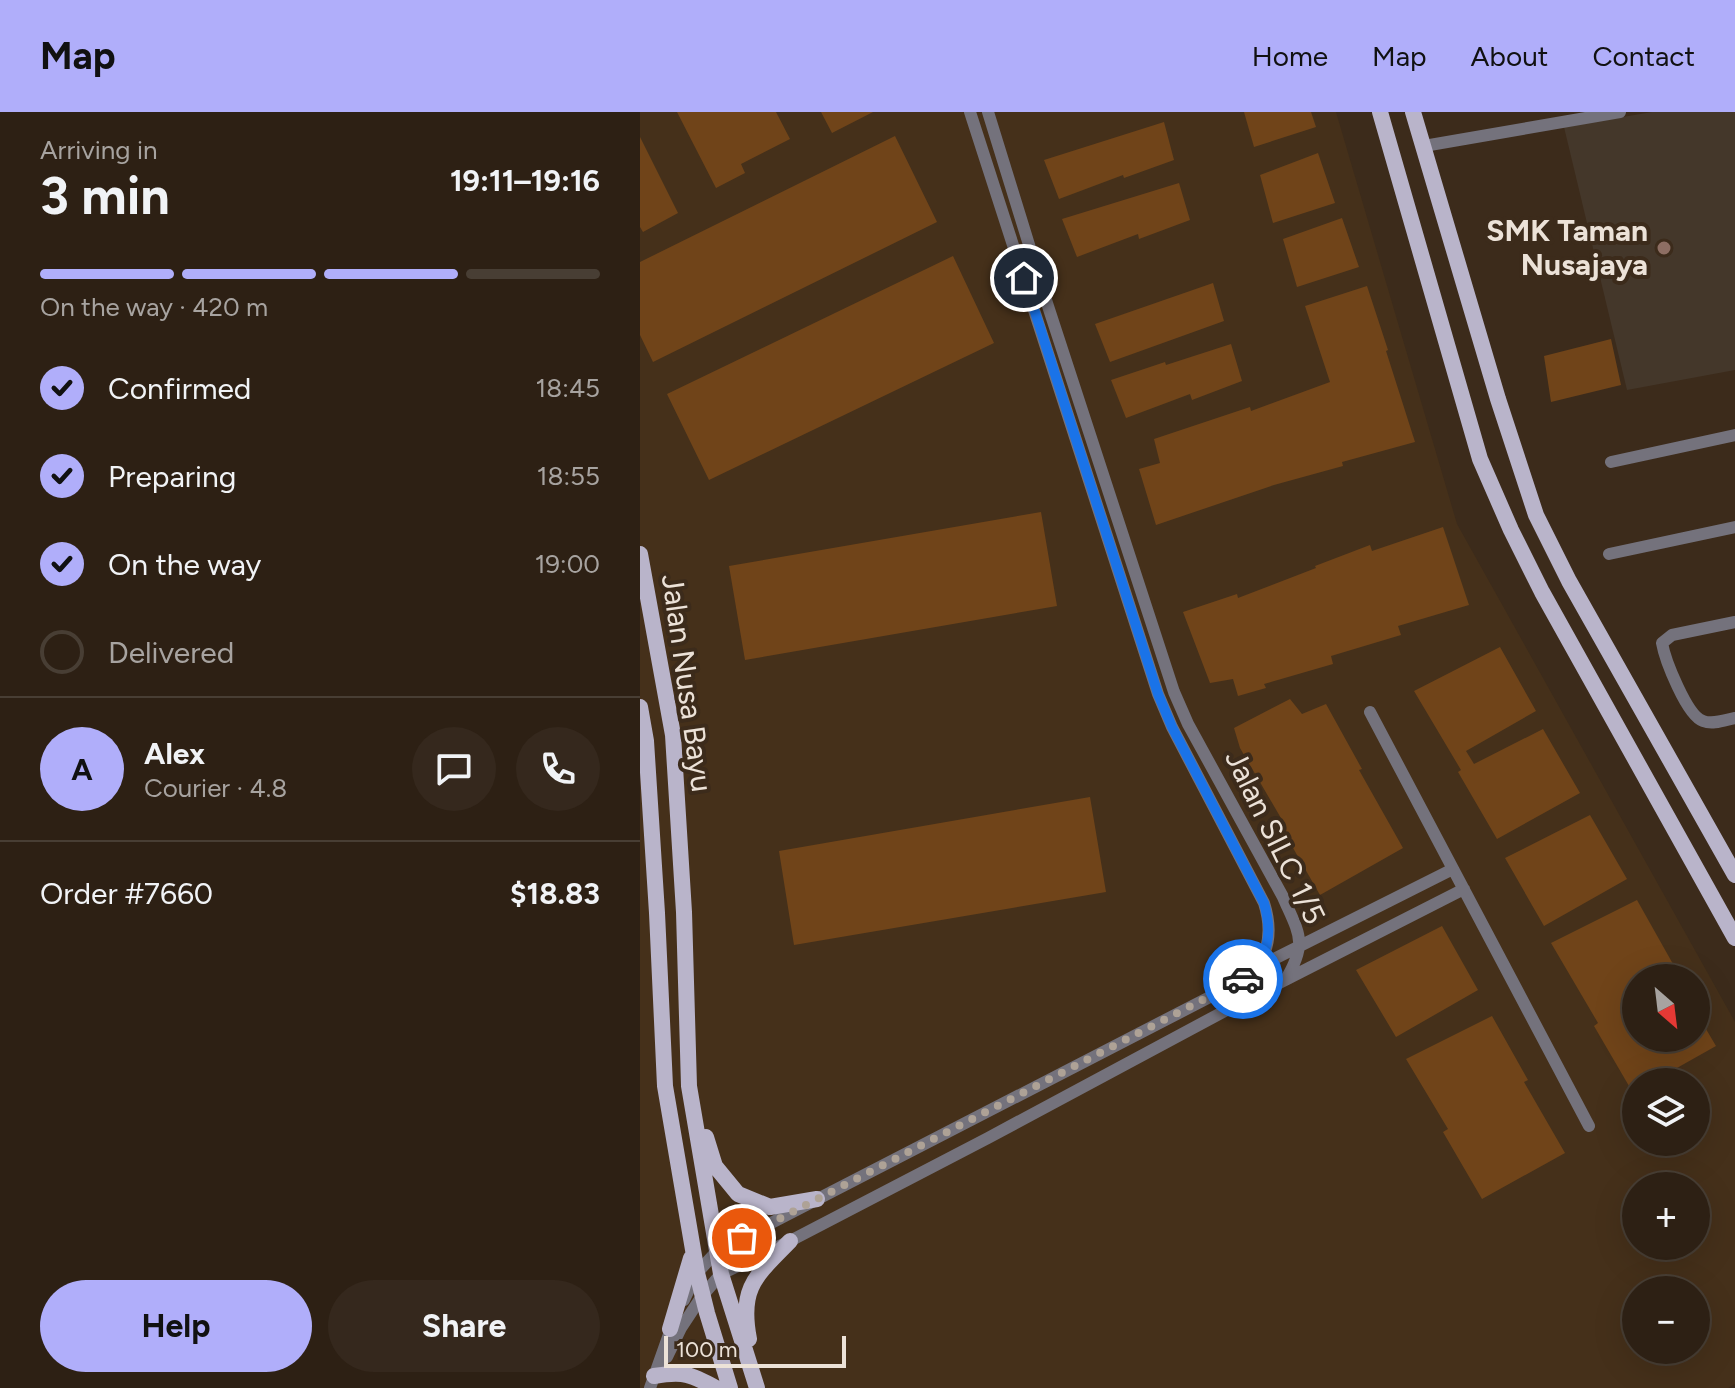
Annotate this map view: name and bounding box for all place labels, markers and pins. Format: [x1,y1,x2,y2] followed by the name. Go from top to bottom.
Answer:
[1486,212,1648,283] place label: SMK Taman Nusajaya
[1655,239,1673,257] marker: SMK Taman Nusajaya
[990,244,1058,312] pin
[708,1204,776,1272] pin

